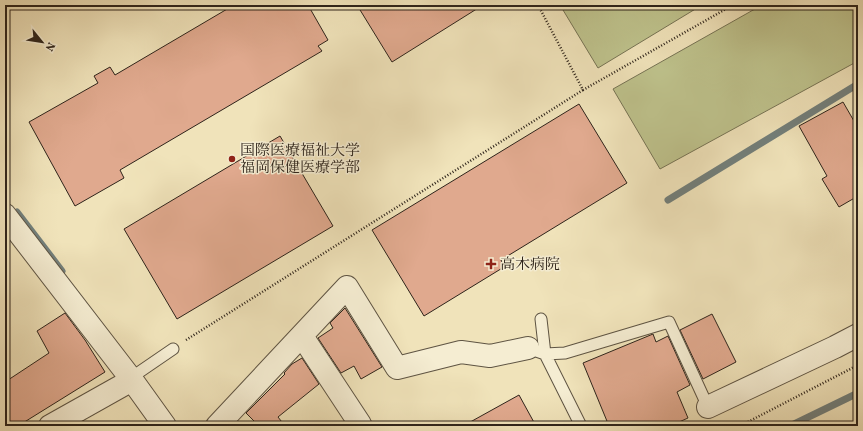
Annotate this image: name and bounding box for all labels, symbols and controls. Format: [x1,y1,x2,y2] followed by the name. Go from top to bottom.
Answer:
[22,22,62,62] north arrow
[41,39,58,53] text: N
[240,141,360,179] place label: 国際医療福祉大学 福岡保健医療学部
[227,154,237,164] marker: 国際医療福祉大学 福岡保健医療学部
[500,255,560,276] place label: 高木病院
[485,258,497,270] marker: 高木病院

